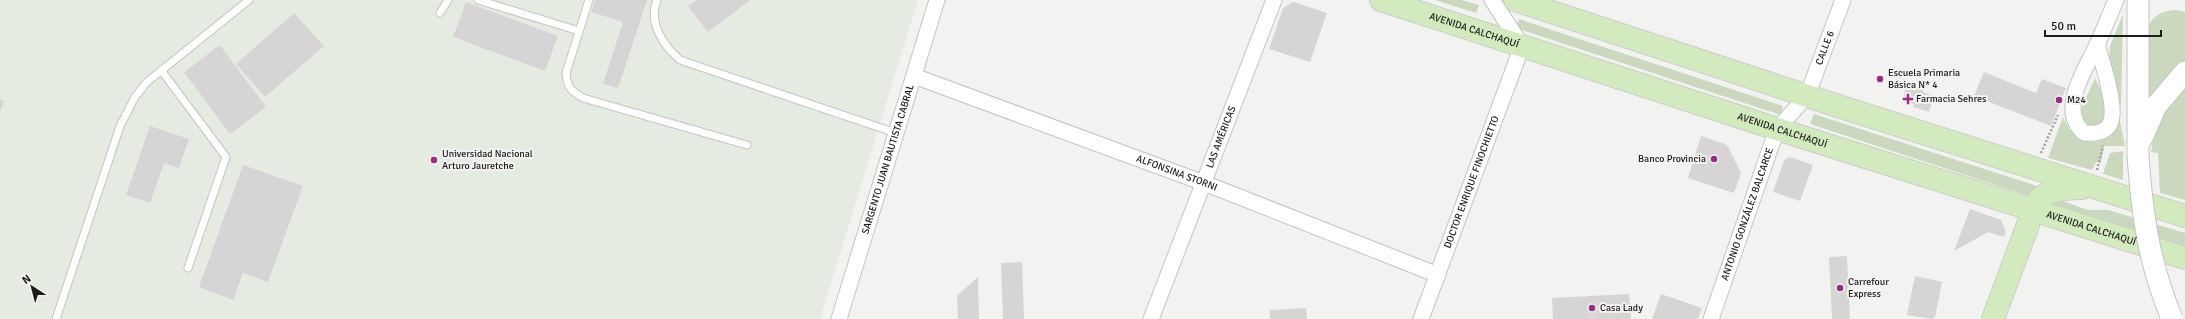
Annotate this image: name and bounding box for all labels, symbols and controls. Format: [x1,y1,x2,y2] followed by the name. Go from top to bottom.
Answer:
[1428,10,1521,51] street label: AVENIDA CALCHAQUÍ
[2045,12,2161,38] scale bar
[2051,19,2076,34] text: 50 m
[1813,29,1837,67] street label: CALLE 6
[1888,67,1960,91] place label: Escuela Primaria Básica N* 4
[1875,74,1885,84] marker: Escuela Primaria Básica N* 4
[859,83,917,236] street label: SARGENTO JUAN BAUTISTA CABRAL
[1916,93,1987,105] place label: Farmacia Sehres
[1903,94,1913,104] marker: Farmacia Sehres
[2067,94,2086,106] place label: M24
[2054,95,2064,105] marker: M24
[1204,104,1239,170] street label: LAS AMÉRICAS
[1736,111,1829,151] street label: AVENIDA CALCHAQUÍ
[1442,114,1502,250] street label: DOCTOR ENRIQUE FINOCHIETTO
[1719,146,1776,282] street label: ANTONIO GONZÁLEZ BALCARCE
[442,148,533,172] place label: Universidad Nacional Arturo Jauretche
[1134,152,1219,194] street label: ALFONSINA STORNI
[1638,153,1706,165] place label: Banco Provincia
[1709,154,1719,164] marker: Banco Provincia
[429,155,439,165] marker: Universidad Nacional Arturo Jauretche
[2045,209,2138,248] street label: AVENIDA CALCHAQUÍ
[12,267,52,307] north arrow
[19,272,33,287] text: N
[1848,276,1889,300] place label: Carrefour Express
[1835,283,1845,293] marker: Carrefour Express
[1600,302,1643,314] place label: Casa Lady
[1587,303,1597,313] marker: Casa Lady

